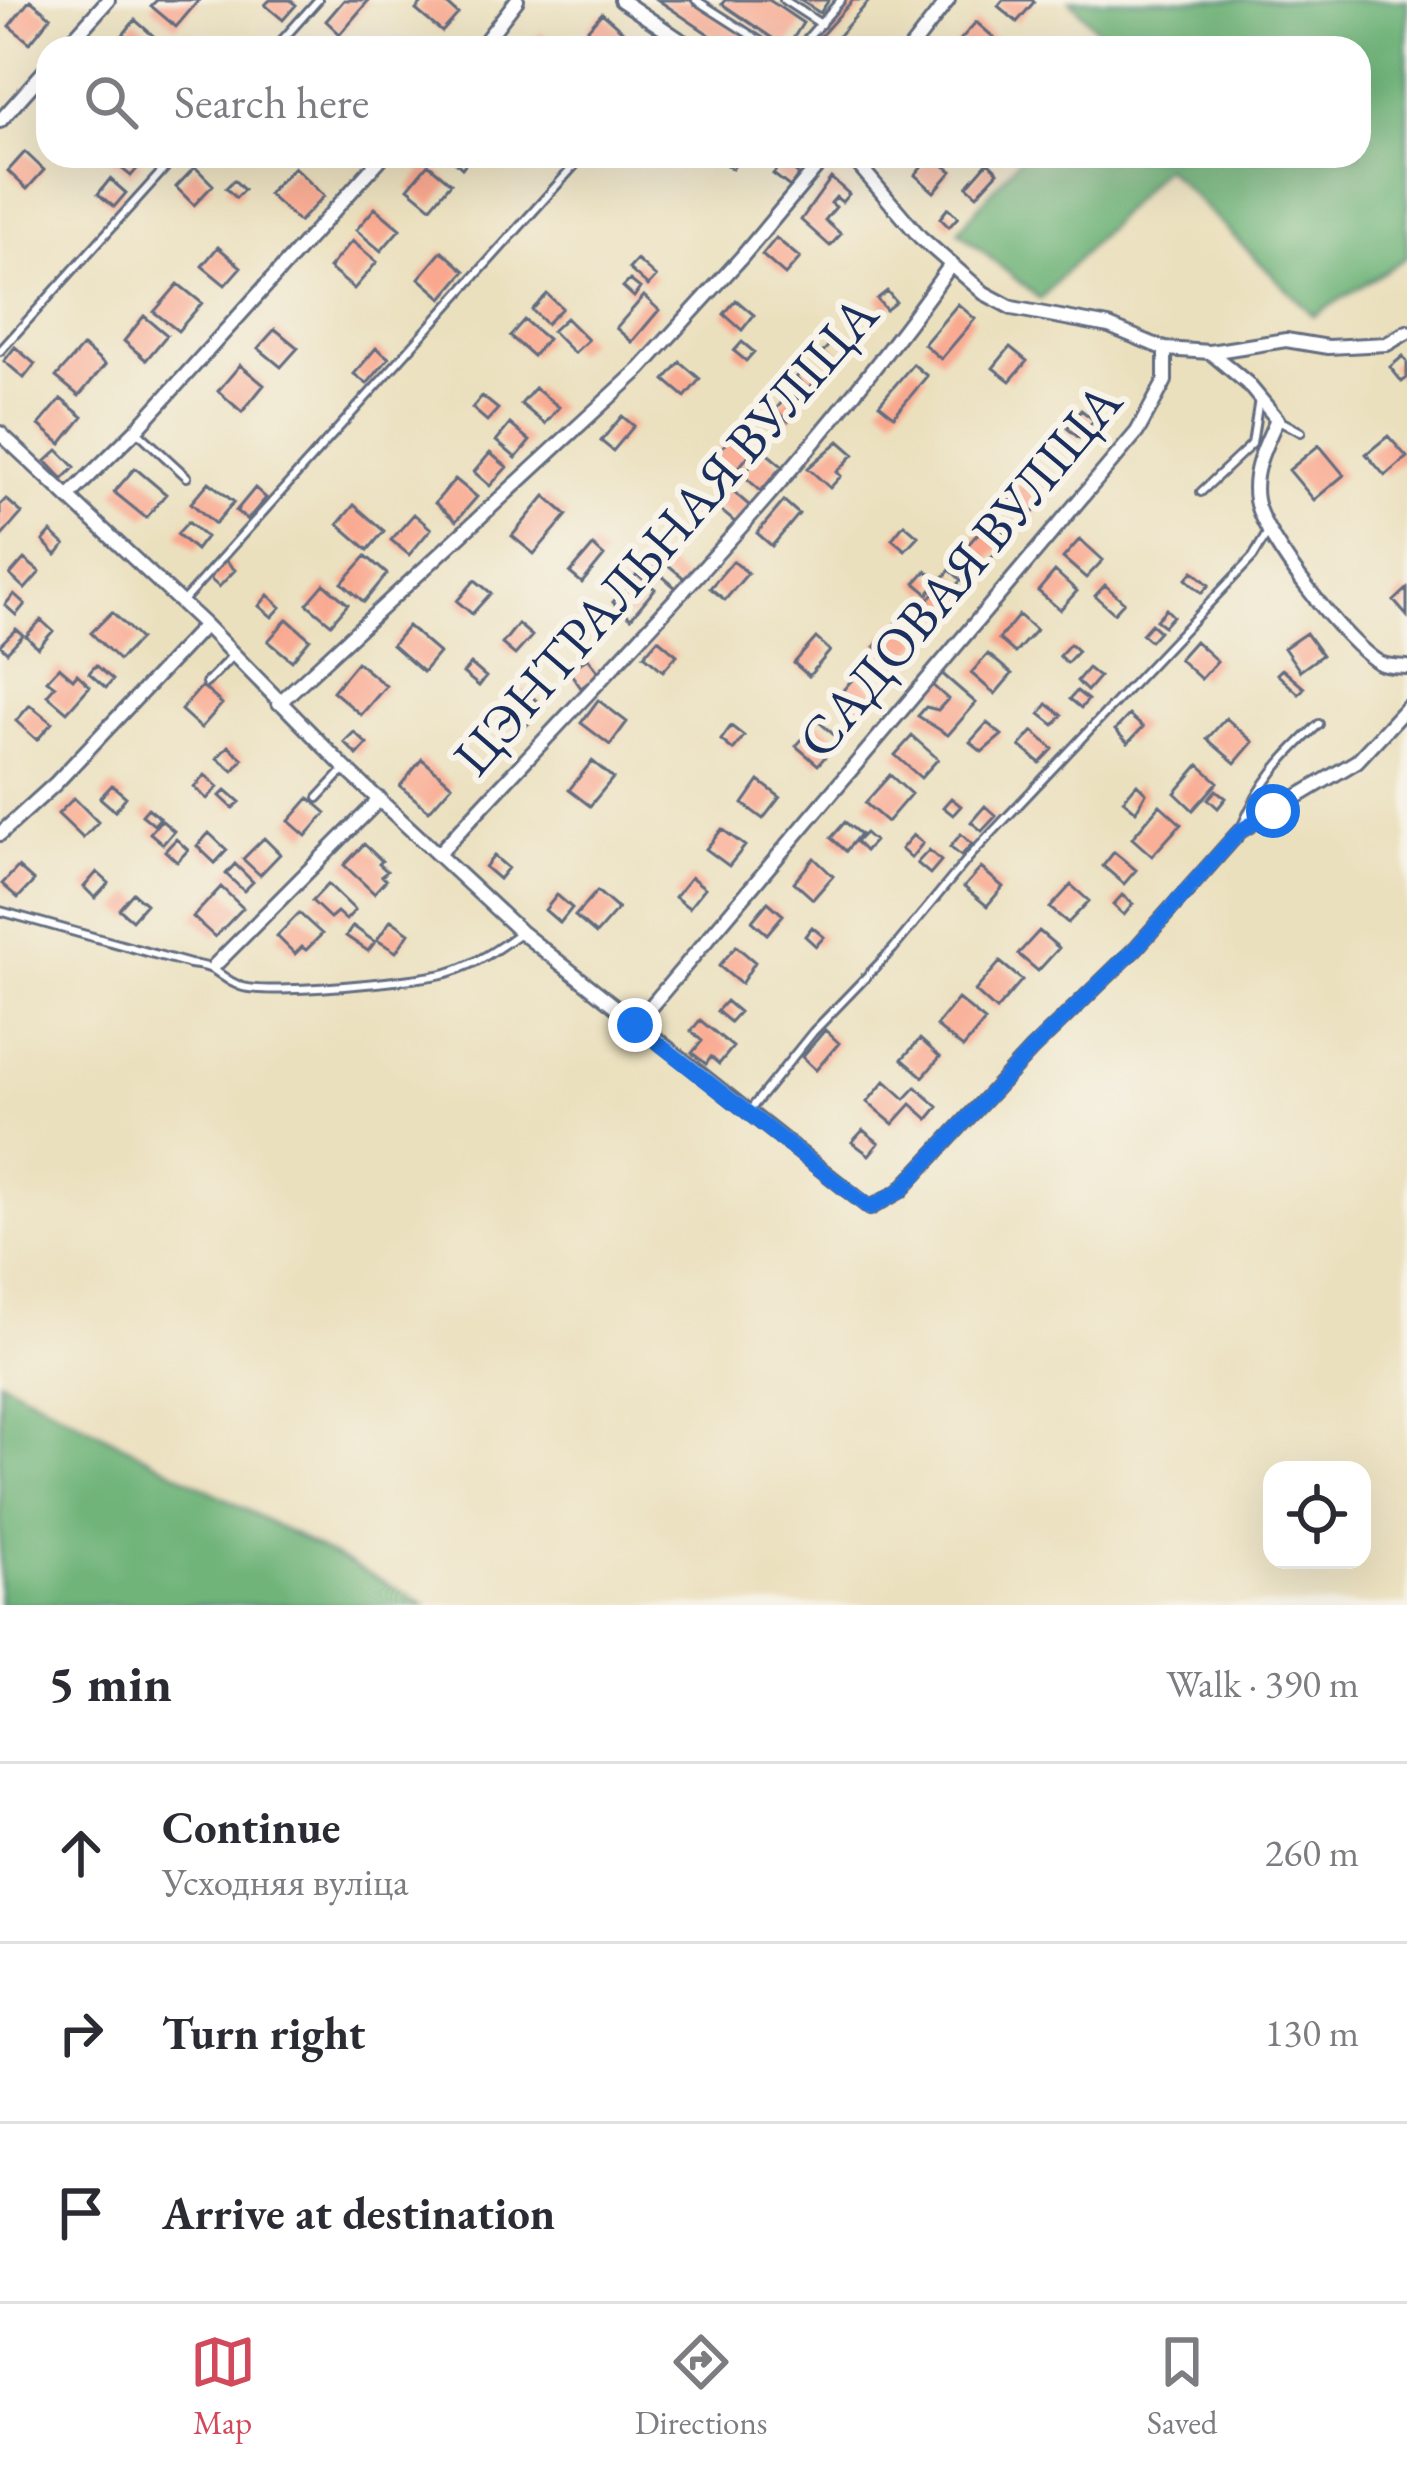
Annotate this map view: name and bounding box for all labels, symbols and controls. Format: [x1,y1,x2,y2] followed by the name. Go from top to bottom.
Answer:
[36,36,1371,168] search box
[78,69,144,135] icon: search
[174,73,369,131] text: Search here
[437,280,893,789] street label: ЦЭНТРАЛЬНАЯ ВУЛІЦА
[782,368,1137,772] street label: САДОВАЯ ВУЛІЦА
[1246,784,1300,838] route start
[608,998,662,1052] route end
[1263,1461,1371,1569] map controls
[1263,1461,1371,1569] button: locate
[48,1650,172,1716] text: 5 min
[1166,1658,1359,1709] text: Walk · 390 m
[162,1798,340,1856] text: Continue
[48,1820,114,1886] icon: ahead
[1265,1827,1359,1878] text: 260 m
[162,1856,409,1907] text: Усходняя вуліца
[48,2000,114,2066] icon: right
[162,2004,365,2062] text: Turn right
[1265,2007,1359,2058] text: 130 m
[48,2180,114,2246] icon: arrive
[162,2184,555,2242] text: Arrive at destination
[190,2329,256,2444] tab: Map
[635,2329,768,2444] tab: Directions
[1147,2329,1217,2444] tab: Saved

